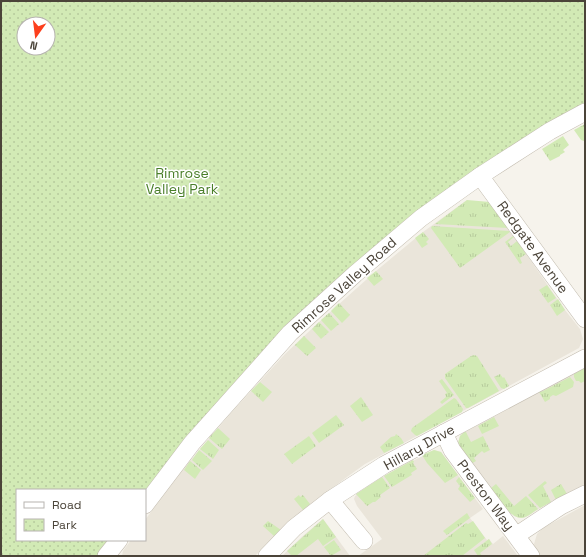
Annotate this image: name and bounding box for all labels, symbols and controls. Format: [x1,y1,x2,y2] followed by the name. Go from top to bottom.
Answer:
[16,16,56,56] north arrow
[28,38,39,53] text: N
[146,164,219,198] park label: Rimrose Valley Park
[493,197,573,297] street label: Redgate Avenue
[288,233,400,337] street label: Rimrose Valley Road
[380,420,458,474] street label: Hillary Drive
[453,456,519,534] street label: Preston Way
[16,489,146,541] legend
[52,497,81,513] text: Road
[52,517,77,533] text: Park

